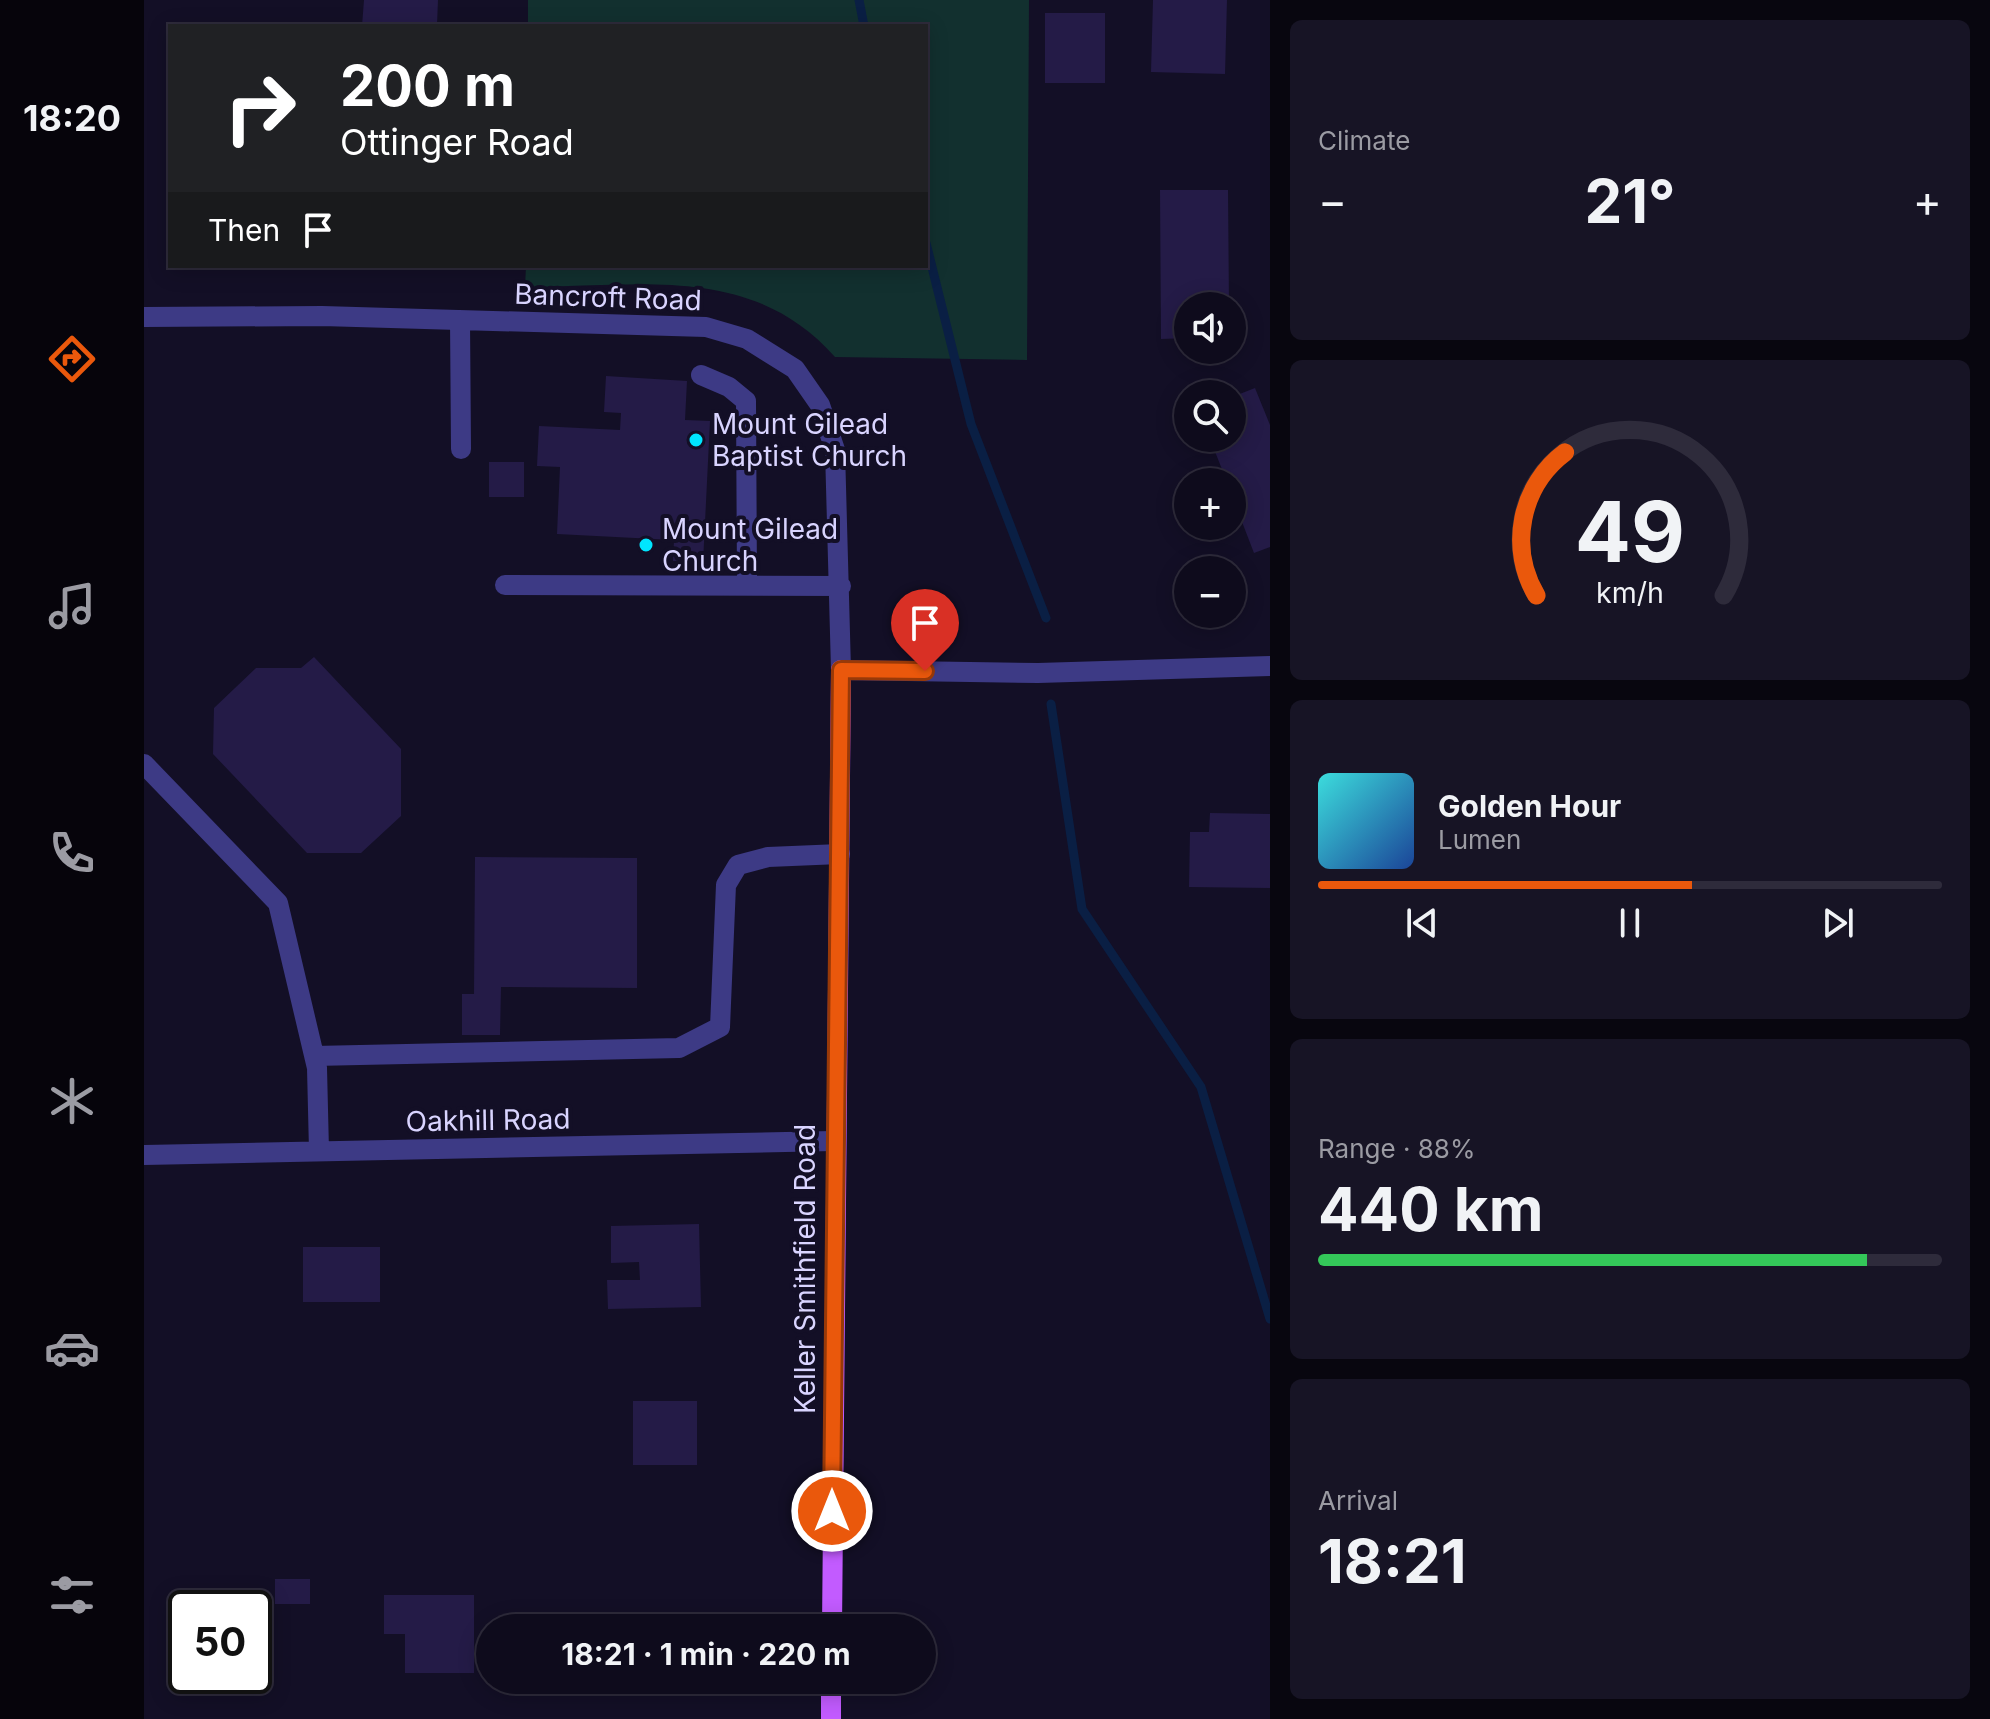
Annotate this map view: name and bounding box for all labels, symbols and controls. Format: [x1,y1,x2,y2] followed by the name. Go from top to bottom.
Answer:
[340,52,515,120] text: 200 m
[208,56,312,160] icon: right
[23,96,121,140] text: 18:20
[340,120,574,164] text: Ottinger Road
[1318,125,1410,156] text: Climate
[1584,165,1676,237] text: 21°
[1318,174,1347,228] text: −
[1913,174,1942,228] text: +
[296,208,340,252] icon: arrive
[208,212,280,248] text: Then
[514,277,702,317] street label: Bancroft Road
[1174,292,1246,628] map controls
[1174,292,1246,364] button: sound
[44,331,100,387] icon: directions
[1174,380,1246,452] button: search
[712,407,907,473] place label: Mount Gilead Baptist Church
[687,431,705,449] marker: Mount Gilead Baptist Church
[1174,468,1246,540] button: +
[1575,480,1685,581] text: 49
[662,512,838,578] place label: Mount Gilead Church
[637,536,655,554] marker: Mount Gilead Church
[1174,556,1246,628] button: −
[1596,575,1664,610] text: km/h
[44,578,100,634] icon: music
[891,589,959,671] pin
[903,601,947,645] icon: arrive
[1438,788,1621,824] text: Golden Hour
[1438,824,1521,855] text: Lumen
[44,825,100,881] icon: phone
[1400,901,1444,945] icon: previous
[1608,901,1652,945] icon: pause
[1816,901,1860,945] icon: next
[44,1073,100,1129] icon: climate
[405,1102,571,1138] street label: Oakhill Road
[788,1124,822,1414] street label: Keller Smithfield Road
[1318,1133,1476,1164] text: Range · 88%
[1318,1173,1543,1245] text: 440 km
[44,1320,100,1376] icon: car
[790,1469,874,1553] position arrow
[1318,1485,1398,1516] text: Arrival
[1318,1525,1467,1597] text: 18:21
[44,1567,100,1623] icon: filters
[168,1590,272,1694] speed limit sign: 50
[561,1636,851,1672] text: 18:21 · 1 min · 220 m

